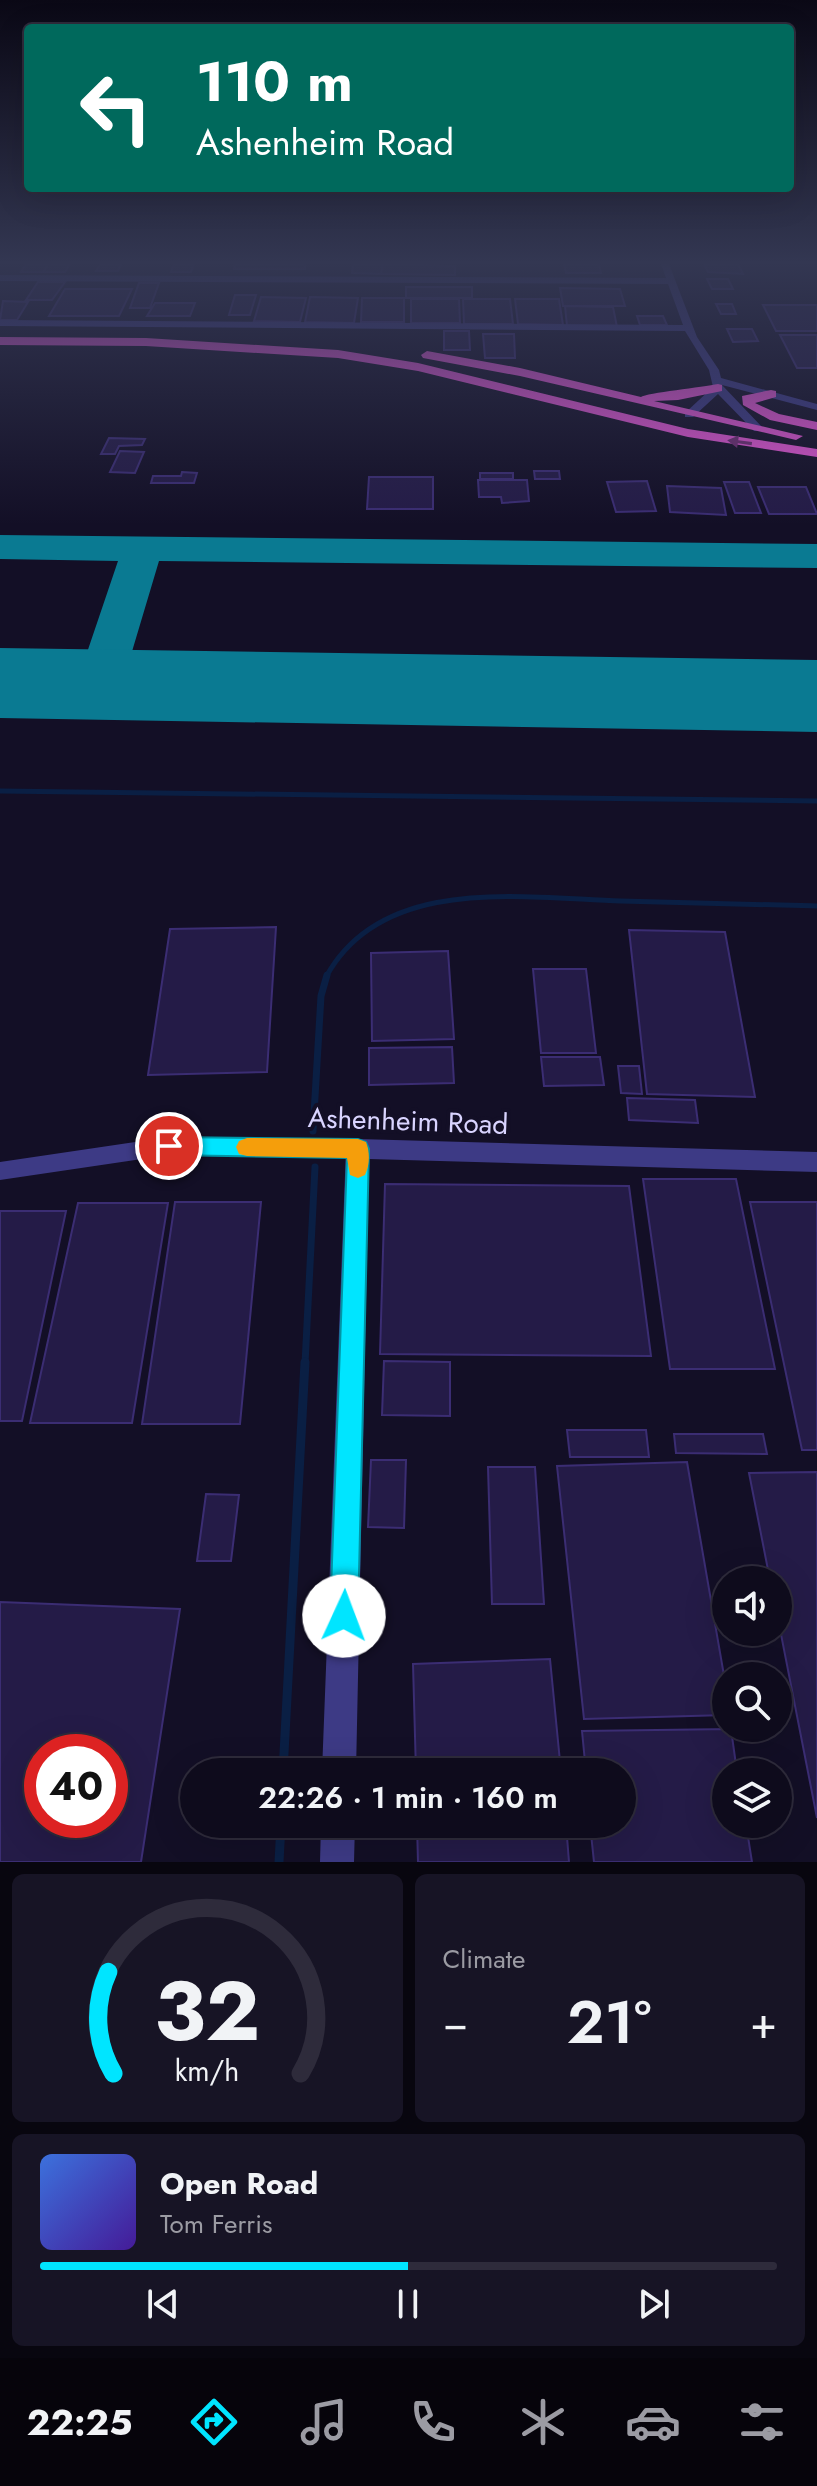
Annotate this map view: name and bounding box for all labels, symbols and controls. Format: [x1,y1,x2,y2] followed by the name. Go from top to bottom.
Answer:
[196,41,353,122] text: 110 m
[64,56,168,160] icon: left
[196,116,454,168] text: Ashenheim Road
[727,435,752,448] one-way arrow
[307,1097,509,1145] street label: Ashenheim Road
[135,1112,203,1180] pin
[147,1124,191,1168] icon: arrive
[712,1566,792,1838] map controls
[712,1566,792,1646] button: sound
[302,1574,386,1658] position arrow
[712,1662,792,1742] button: search
[24,1734,128,1838] speed limit sign: 40
[712,1758,792,1838] button: layers
[258,1776,558,1819] text: 22:26 · 1 min · 160 m
[443,1940,525,1978] text: Climate
[154,1951,260,2071] text: 32
[567,1979,652,2066] text: 21°
[443,1991,468,2055] text: −
[750,1991,777,2055] text: +
[175,2050,240,2092] text: km/h
[160,2162,318,2205] text: Open Road
[160,2205,272,2243] text: Tom Ferris
[141,2282,185,2326] icon: previous
[386,2282,430,2326] icon: pause
[632,2282,676,2326] icon: next
[186,2394,242,2450] icon: directions
[296,2394,352,2450] icon: music
[405,2394,461,2450] icon: phone
[515,2394,571,2450] icon: climate
[625,2394,681,2450] icon: car
[734,2394,790,2450] icon: filters
[27,2396,132,2448] text: 22:25

